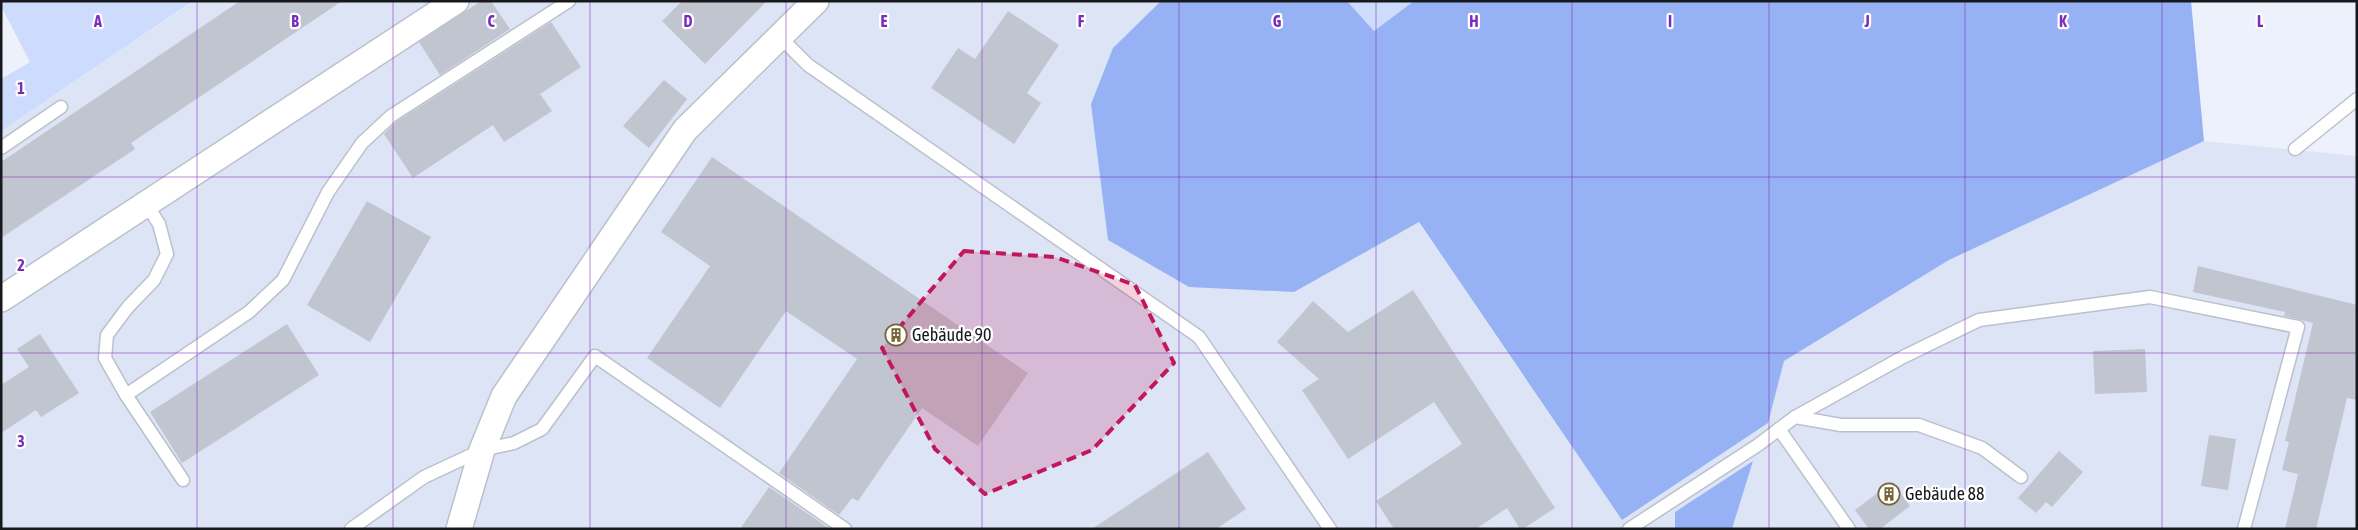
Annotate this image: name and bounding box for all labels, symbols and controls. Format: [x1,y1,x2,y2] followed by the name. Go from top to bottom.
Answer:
[93,12,102,30] text: A
[291,12,299,30] text: B
[487,12,495,30] text: C
[684,12,693,30] text: D
[881,12,888,30] text: E
[1078,12,1085,30] text: F
[1273,12,1282,30] text: G
[1469,12,1479,30] text: H
[1668,12,1672,30] text: I
[1863,12,1870,30] text: J
[2059,12,2067,30] text: K
[2257,12,2264,30] text: L
[17,79,25,97] text: 1
[17,256,25,274] text: 2
[884,323,908,347] building icon: Gebäude 90
[912,324,991,345] place label: Gebäude 90
[17,432,25,450] text: 3
[1877,482,1901,506] building icon: Gebäude 88
[1905,483,1984,504] place label: Gebäude 88

